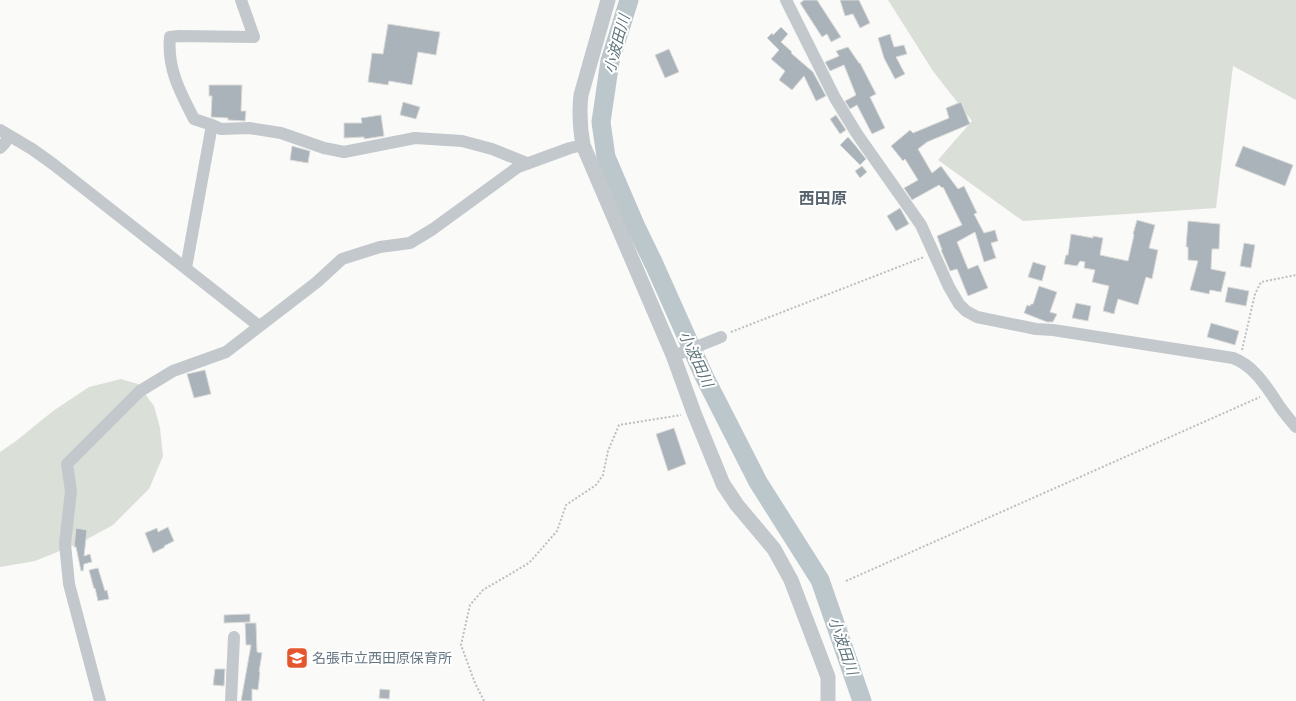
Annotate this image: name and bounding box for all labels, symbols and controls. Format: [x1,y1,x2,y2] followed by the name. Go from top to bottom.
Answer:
[601,11,634,75] water label: 小波田川
[799,189,847,208] district label: 西田原
[675,328,718,392] water label: 小波田川
[825,615,862,679] water label: 小波田川
[284,645,310,671] school or university icon: 名張市立西田原保育所
[312,649,452,667] place label: 名張市立西田原保育所

